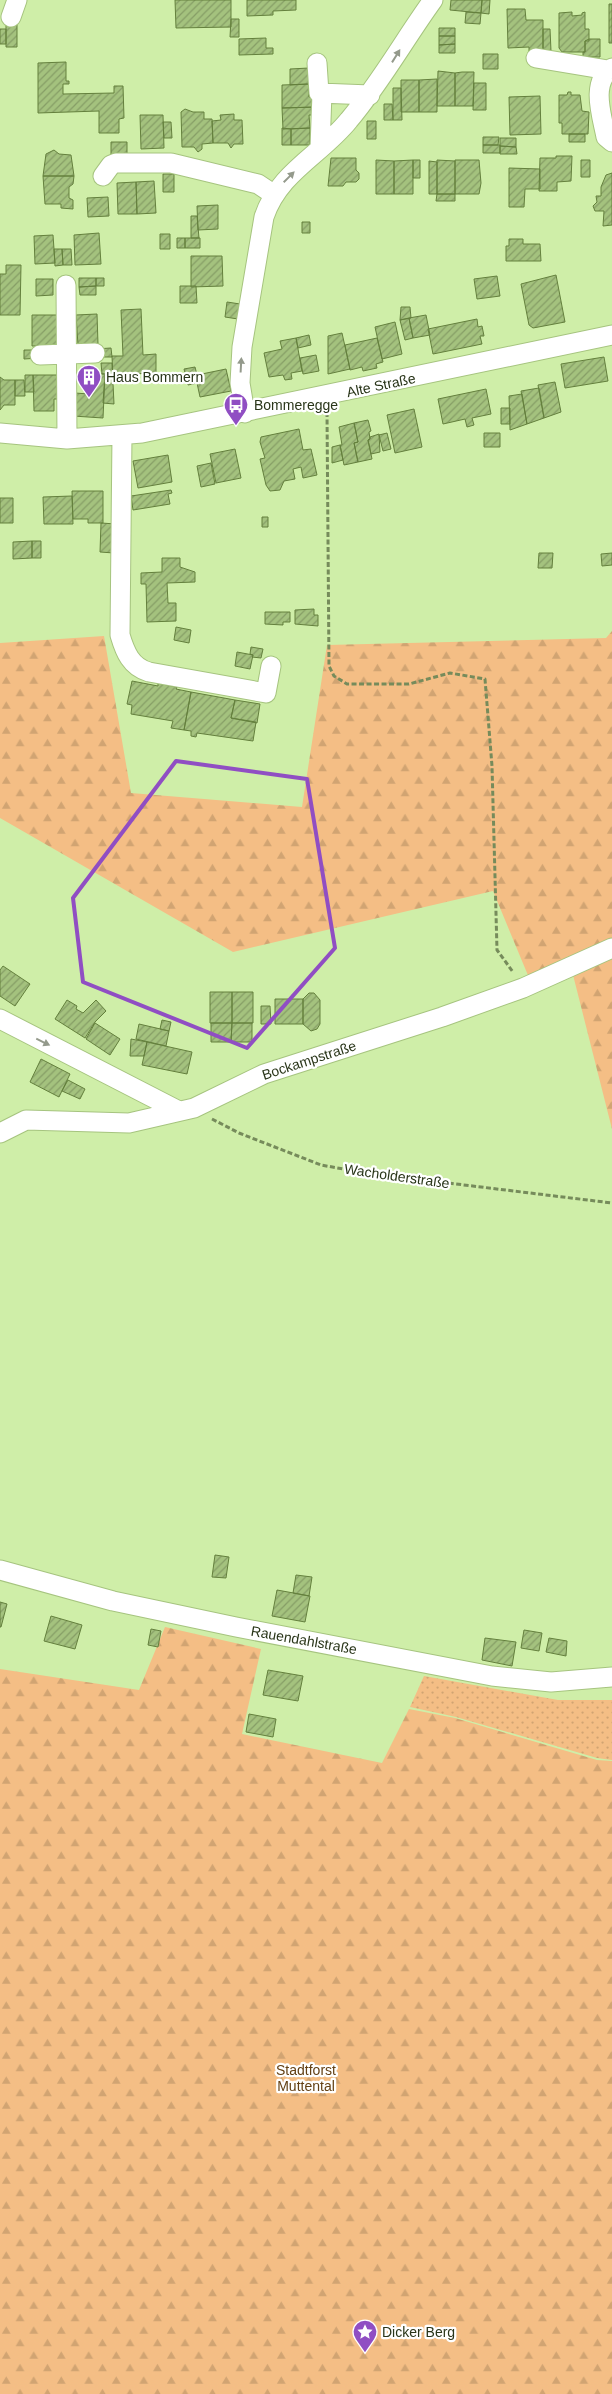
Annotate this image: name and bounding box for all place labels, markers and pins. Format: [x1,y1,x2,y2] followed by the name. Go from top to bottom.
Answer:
[76,364,102,398] building icon: Haus Bommern
[106,369,203,385] place label: Haus Bommern
[223,392,249,426] bus stop icon: Bommeregge
[254,397,338,413] place label: Bommeregge
[352,2319,378,2353] place icon: Dicker Berg
[382,2324,455,2340] place label: Dicker Berg

